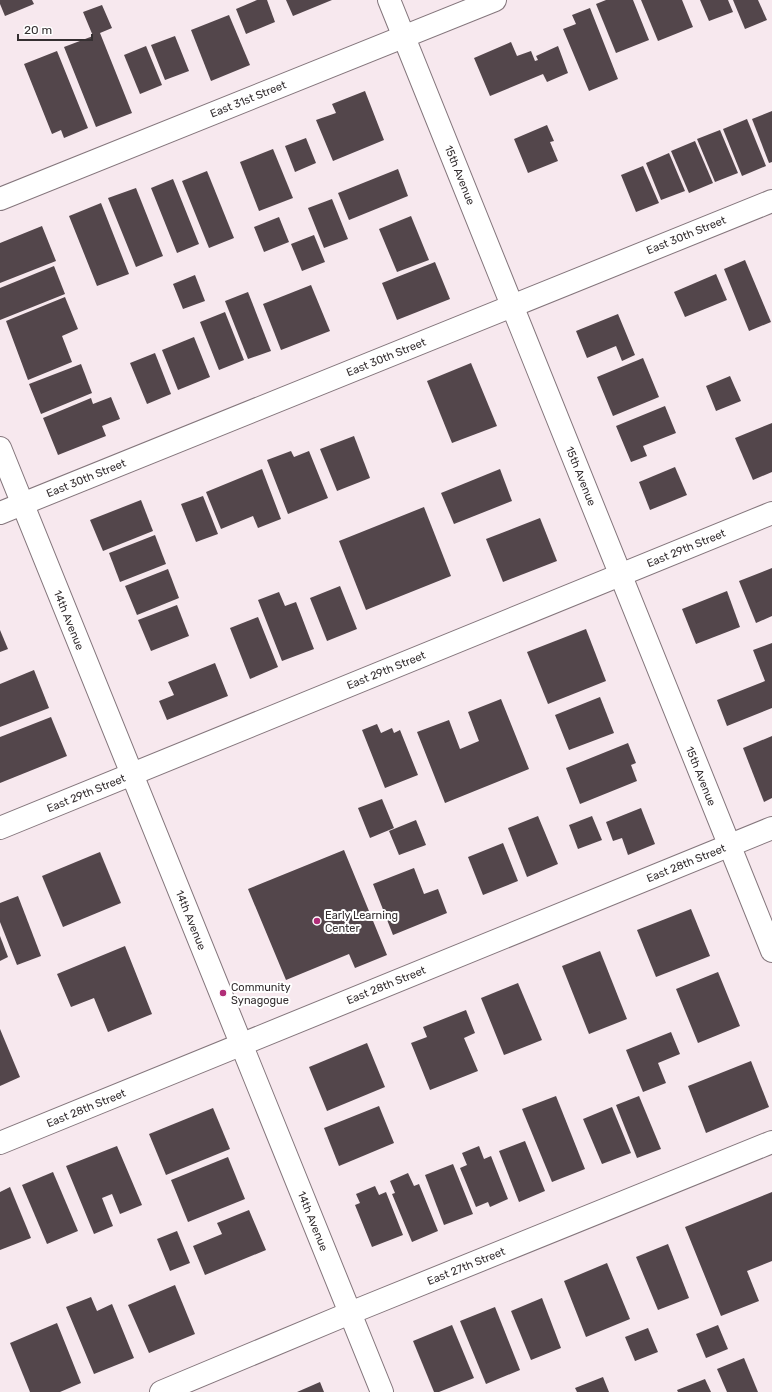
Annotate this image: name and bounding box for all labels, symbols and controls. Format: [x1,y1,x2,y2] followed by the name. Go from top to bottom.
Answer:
[18,16,92,42] scale bar
[24,23,52,37] text: 20 m
[208,78,289,121] street label: East 31st Street
[442,143,477,207] street label: 15th Avenue
[645,213,728,257] street label: East 30th Street
[345,335,428,379] street label: East 30th Street
[563,444,598,508] street label: 15th Avenue
[45,456,128,500] street label: East 30th Street
[645,526,728,570] street label: East 29th Street
[51,588,86,652] street label: 14th Avenue
[345,648,428,692] street label: East 29th Street
[683,744,718,808] street label: 15th Avenue
[45,771,128,815] street label: East 29th Street
[645,841,728,885] street label: East 28th Street
[173,888,208,952] street label: 14th Avenue
[325,909,398,935] place label: Early Learning Center
[312,916,322,926] marker: Early Learning Center
[345,963,428,1007] street label: East 28th Street
[231,981,291,1007] place label: Community Synagogue
[218,988,228,998] marker: Community Synagogue
[45,1086,128,1130] street label: East 28th Street
[295,1189,330,1253] street label: 14th Avenue
[425,1245,508,1288] street label: East 27th Street

